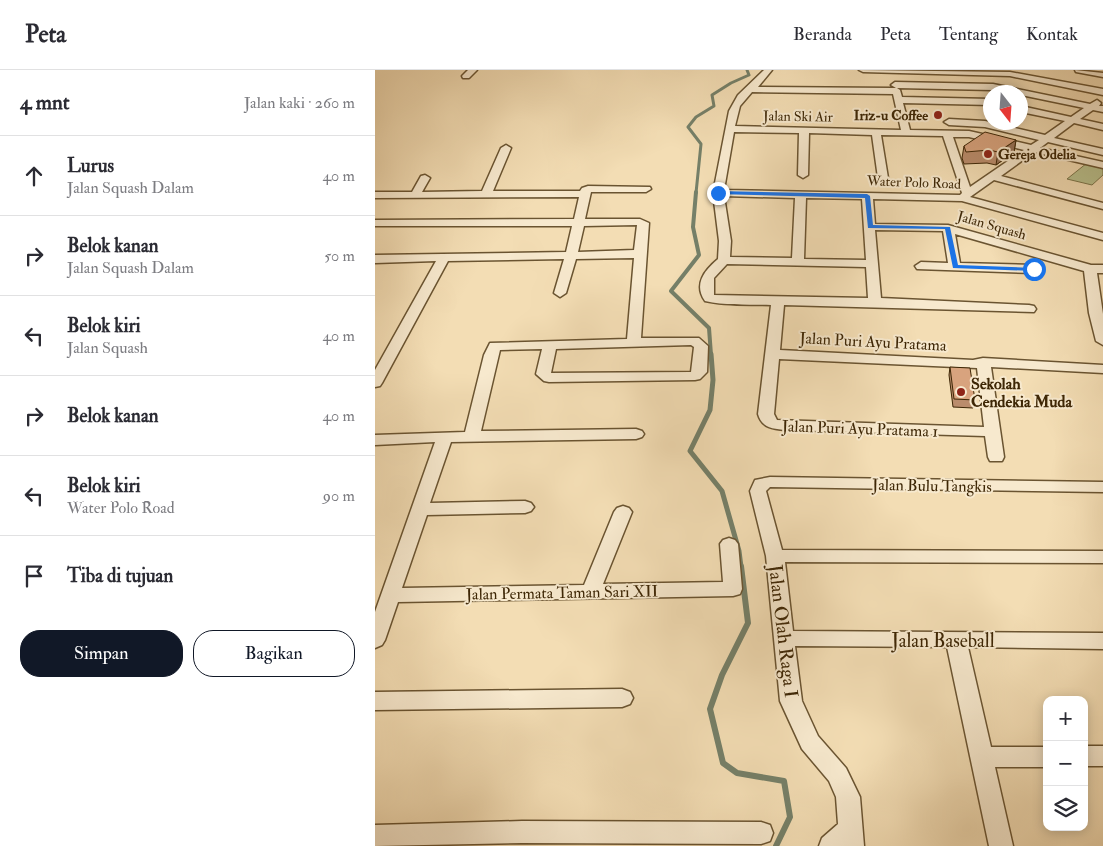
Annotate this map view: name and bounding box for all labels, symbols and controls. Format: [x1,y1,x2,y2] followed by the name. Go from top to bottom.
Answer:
[25,19,66,50] text: Peta
[793,23,852,46] text: Beranda
[880,23,911,46] text: Peta
[939,23,998,46] text: Tentang
[1026,23,1078,46] text: Kontak
[983,85,1028,130] north arrow
[20,89,70,116] text: 4 mnt
[244,93,355,113] text: Jalan kaki · 260 m
[762,107,834,126] street label: Jalan Ski Air
[854,107,928,124] place label: Iriz-u Coffee
[932,109,944,121] marker: Iriz-u Coffee
[998,146,1077,163] place label: Gereja Odelia
[982,148,994,160] marker: Gereja Odelia
[67,154,114,178] text: Lurus
[20,162,48,190] icon: ahead
[322,166,355,186] text: 40 m
[866,172,961,193] street label: Water Polo Road
[67,178,194,198] text: Jalan Squash Dalam
[707,182,730,205] route end
[955,207,1029,244] street label: Jalan Squash
[67,234,158,258] text: Belok kanan
[20,242,48,270] icon: right
[324,246,355,266] text: 50 m
[67,258,194,278] text: Jalan Squash Dalam
[1023,258,1046,281] route start
[67,314,141,338] text: Belok kiri
[20,322,48,350] icon: left
[322,326,355,346] text: 40 m
[798,328,947,357] street label: Jalan Puri Ayu Pratama
[67,338,148,358] text: Jalan Squash
[971,374,1072,412] place label: Sekolah Cendekia Muda
[955,386,967,398] marker: Sekolah Cendekia Muda
[20,402,48,430] icon: right
[67,404,158,428] text: Belok kanan
[322,406,355,426] text: 40 m
[780,416,938,443] street label: Jalan Puri Ayu Pratama 1
[67,474,141,498] text: Belok kiri
[871,475,992,498] street label: Jalan Bulu Tangkis
[20,482,48,510] icon: left
[323,486,355,506] text: 90 m
[67,498,175,518] text: Water Polo Road
[20,562,48,590] icon: arrive
[763,562,803,699] street label: Jalan Olah Raga I
[67,564,173,588] text: Tiba di tujuan
[465,581,658,606] street label: Jalan Permata Taman Sari XII
[890,629,995,653] street label: Jalan Baseball
[20,630,183,677] button: Simpan
[193,630,355,677] button: Bagikan
[1043,696,1088,831] map controls
[1043,696,1088,741] button: +
[1043,741,1088,786] button: −
[1043,786,1088,831] button: layers

